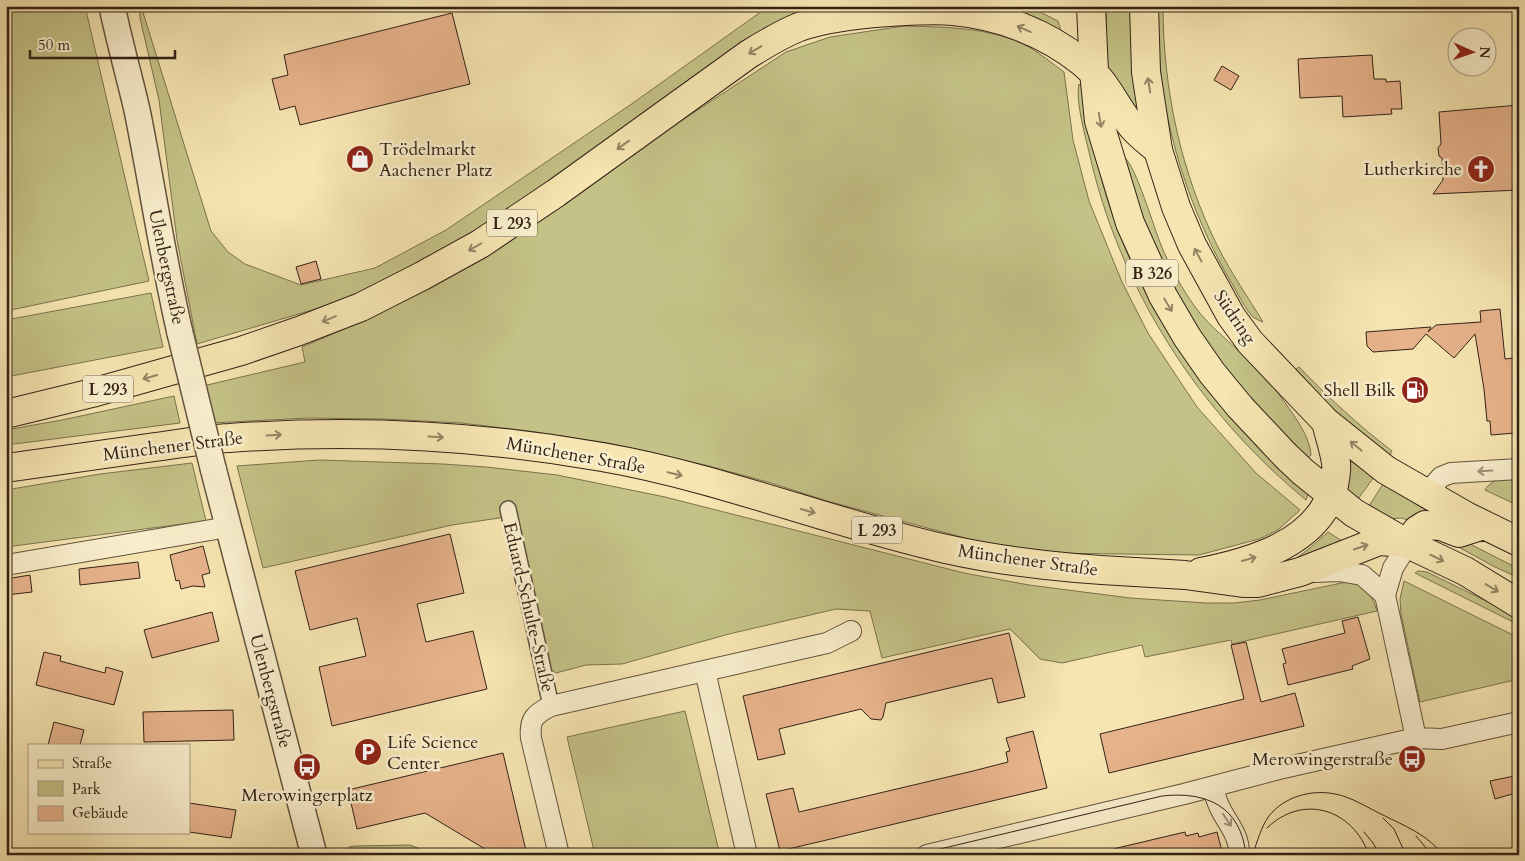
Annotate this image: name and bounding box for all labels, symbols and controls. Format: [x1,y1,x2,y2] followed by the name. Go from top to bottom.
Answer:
[1017,24,1032,34] one-way arrow
[30,28,175,60] scale bar
[1448,28,1498,78] north arrow
[38,35,70,55] text: 50 m
[749,46,763,56] one-way arrow
[1475,46,1494,59] text: N
[1143,77,1153,93] one-way arrow
[1095,112,1105,128] one-way arrow
[379,137,492,183] place label: Trödelmarkt Aachener Platz
[616,140,630,150] one-way arrow
[345,144,375,174] shop icon: Trödelmarkt Aachener Platz
[1466,154,1496,184] church icon: Lutherkirche
[1363,157,1462,182] place label: Lutherkirche
[142,207,191,327] street label: Ulenbergstraße
[487,210,537,237] road number: L 293
[468,242,482,252] one-way arrow
[1192,248,1202,263] one-way arrow
[1126,260,1178,286] road number: B 326
[1207,285,1262,350] street label: Südring
[1163,297,1173,311] one-way arrow
[322,315,337,324] one-way arrow
[142,373,158,382] one-way arrow
[1400,375,1430,405] fuel station icon: Shell Bilk
[83,376,133,402] road number: L 293
[1323,378,1396,403] place label: Shell Bilk
[102,425,245,467] street label: Münchener Straße
[265,431,281,440] one-way arrow
[504,431,648,480] street label: Münchener Straße
[428,432,444,441] one-way arrow
[1349,441,1363,451] one-way arrow
[1477,466,1493,475] one-way arrow
[667,470,683,479] one-way arrow
[800,506,816,516] one-way arrow
[852,516,902,544] road number: L 293
[497,520,560,695] street label: Eduard-Schulte-Straße
[956,538,1100,583] street label: Münchener Straße
[1353,542,1368,551] one-way arrow
[1429,553,1444,563] one-way arrow
[1241,554,1257,564] one-way arrow
[1484,583,1498,593] one-way arrow
[243,631,298,751] street label: Ulenbergstraße
[387,730,479,776] place label: Life Science Center
[353,737,383,767] parking icon: Life Science Center
[28,744,190,834] legend
[1397,744,1427,774] bus stop icon: Merowingerstraße
[1252,747,1393,772] place label: Merowingerstraße
[292,752,322,782] bus stop icon: Merowingerplatz
[72,753,112,773] text: Straße
[72,779,101,799] text: Park
[241,783,373,808] place label: Merowingerplatz
[72,803,129,823] text: Gebäude
[1223,813,1233,827] one-way arrow

